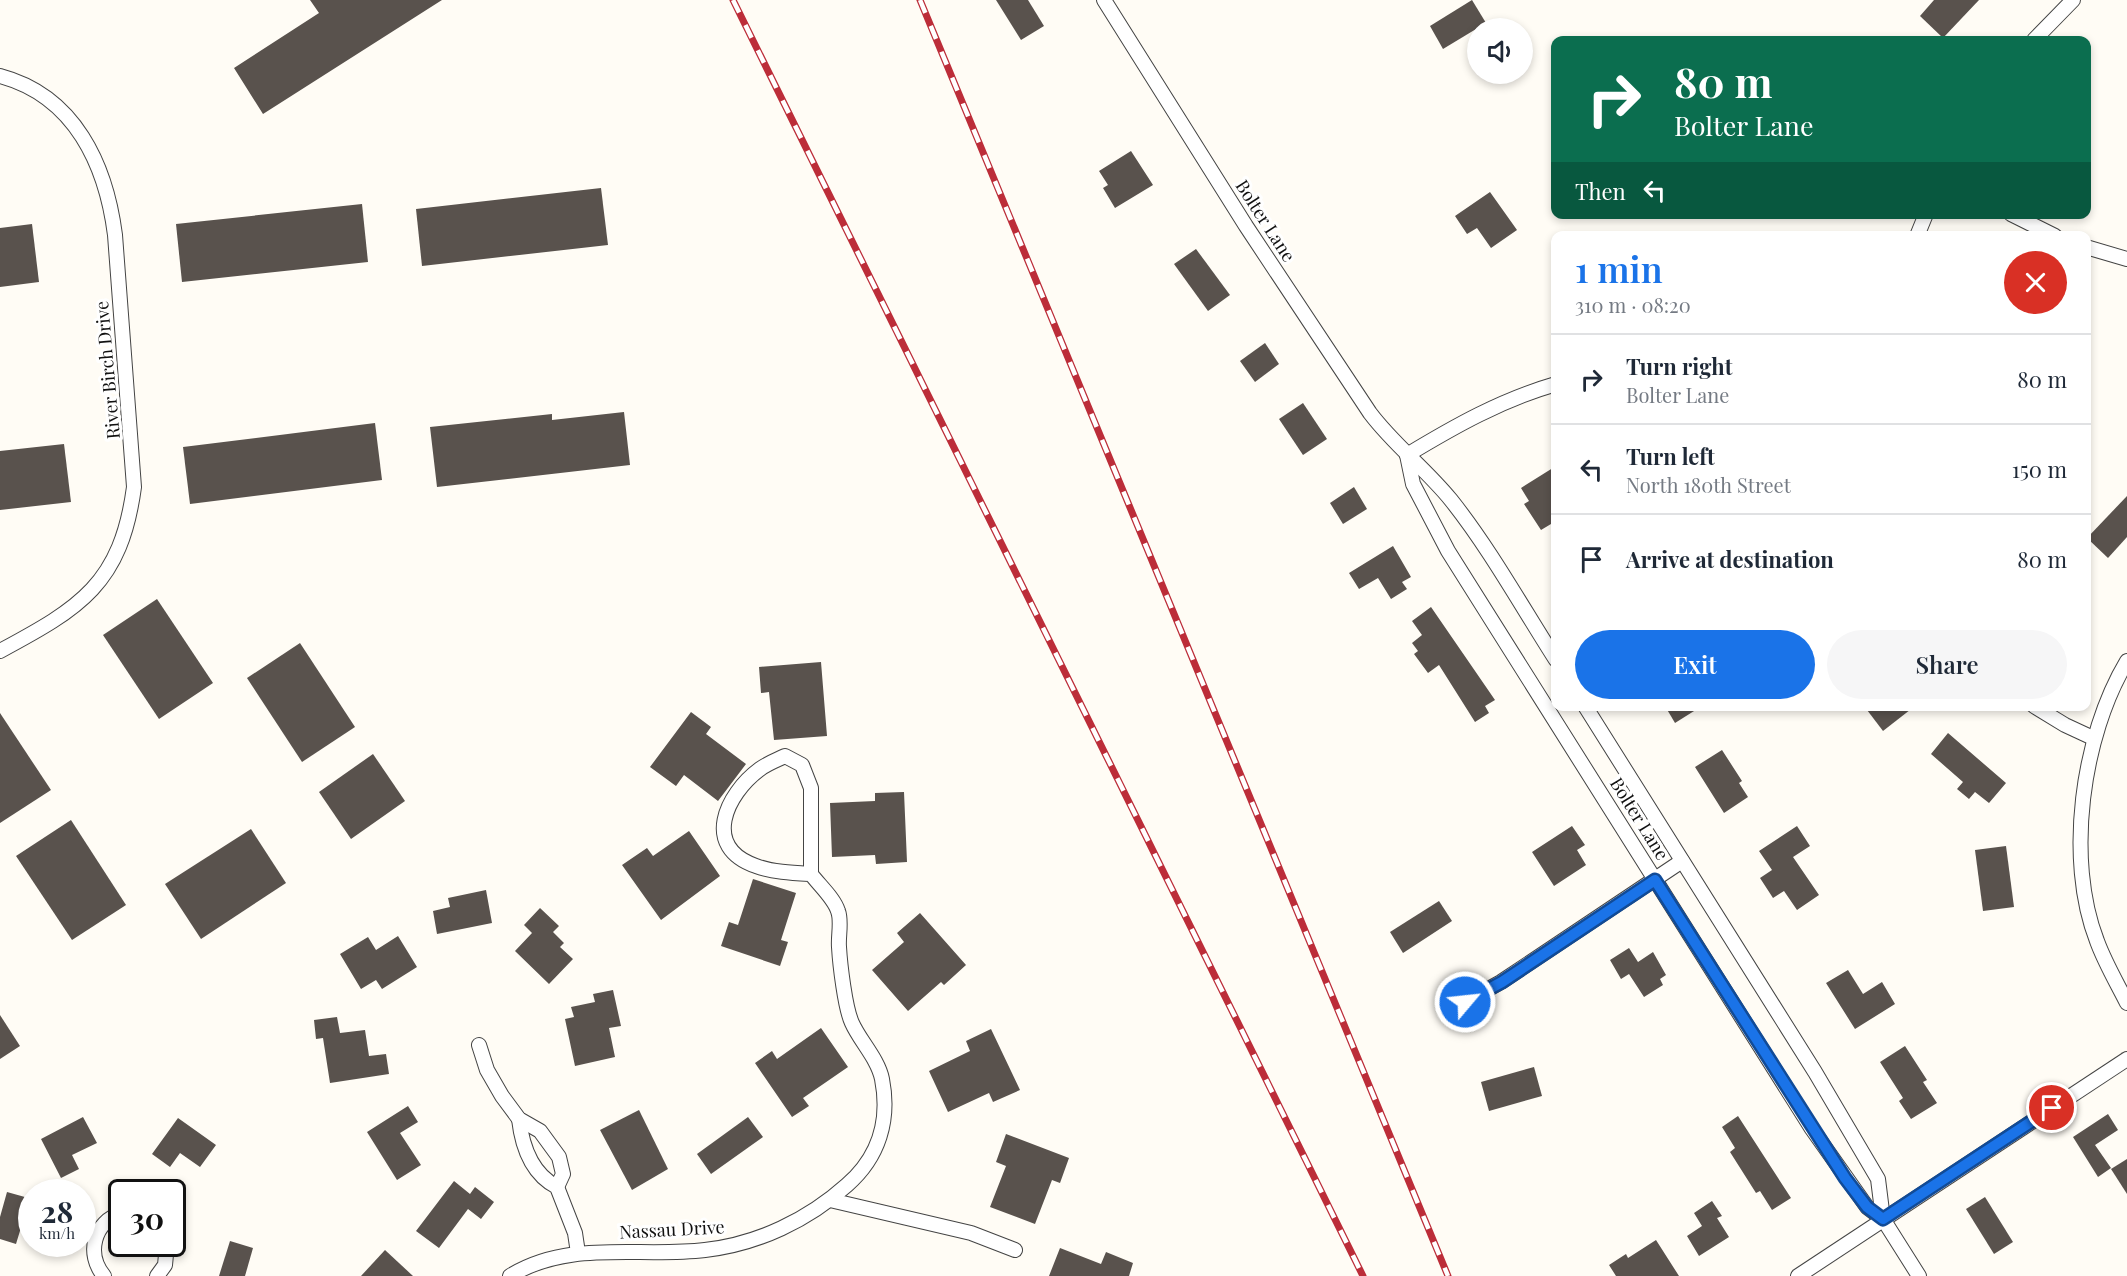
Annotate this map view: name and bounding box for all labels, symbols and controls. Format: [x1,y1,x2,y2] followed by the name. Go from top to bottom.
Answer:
[1467,18,1533,84] map controls
[1467,18,1533,84] button: sound
[1674,53,1772,109] text: 80 m
[1575,60,1653,138] icon: right
[1674,107,1814,143] text: Bolter Lane
[1638,174,1671,207] icon: left
[1230,175,1301,266] street label: Bolter Lane
[1575,176,1626,206] text: Then
[1575,244,1663,292] text: 1 min
[2004,251,2067,314] button: close
[1575,291,1691,318] text: 310 m · 08:20
[89,300,125,440] street label: River Birch Drive
[1626,351,1732,381] text: Turn right
[1575,363,1608,396] icon: right
[2017,364,2067,394] text: 80 m
[1626,381,1729,408] text: Bolter Lane
[1626,441,1715,471] text: Turn left
[1575,453,1608,486] icon: left
[2012,454,2067,484] text: 150 m
[1626,471,1791,498] text: North 180th Street
[1575,543,1608,576] icon: arrive
[1626,544,1834,574] text: Arrive at destination
[2017,544,2067,574] text: 80 m
[1575,630,1815,699] button: Exit
[1827,630,2067,699] button: Share
[1605,773,1675,864] street label: Bolter Lane
[1433,970,1497,1034] position arrow
[2026,1082,2077,1133] pin
[2035,1091,2068,1124] icon: arrive
[108,1179,186,1257] speed limit sign: 30
[41,1191,73,1231] text: 28
[619,1214,725,1244] street label: Nassau Drive
[39,1223,75,1243] text: km/h

